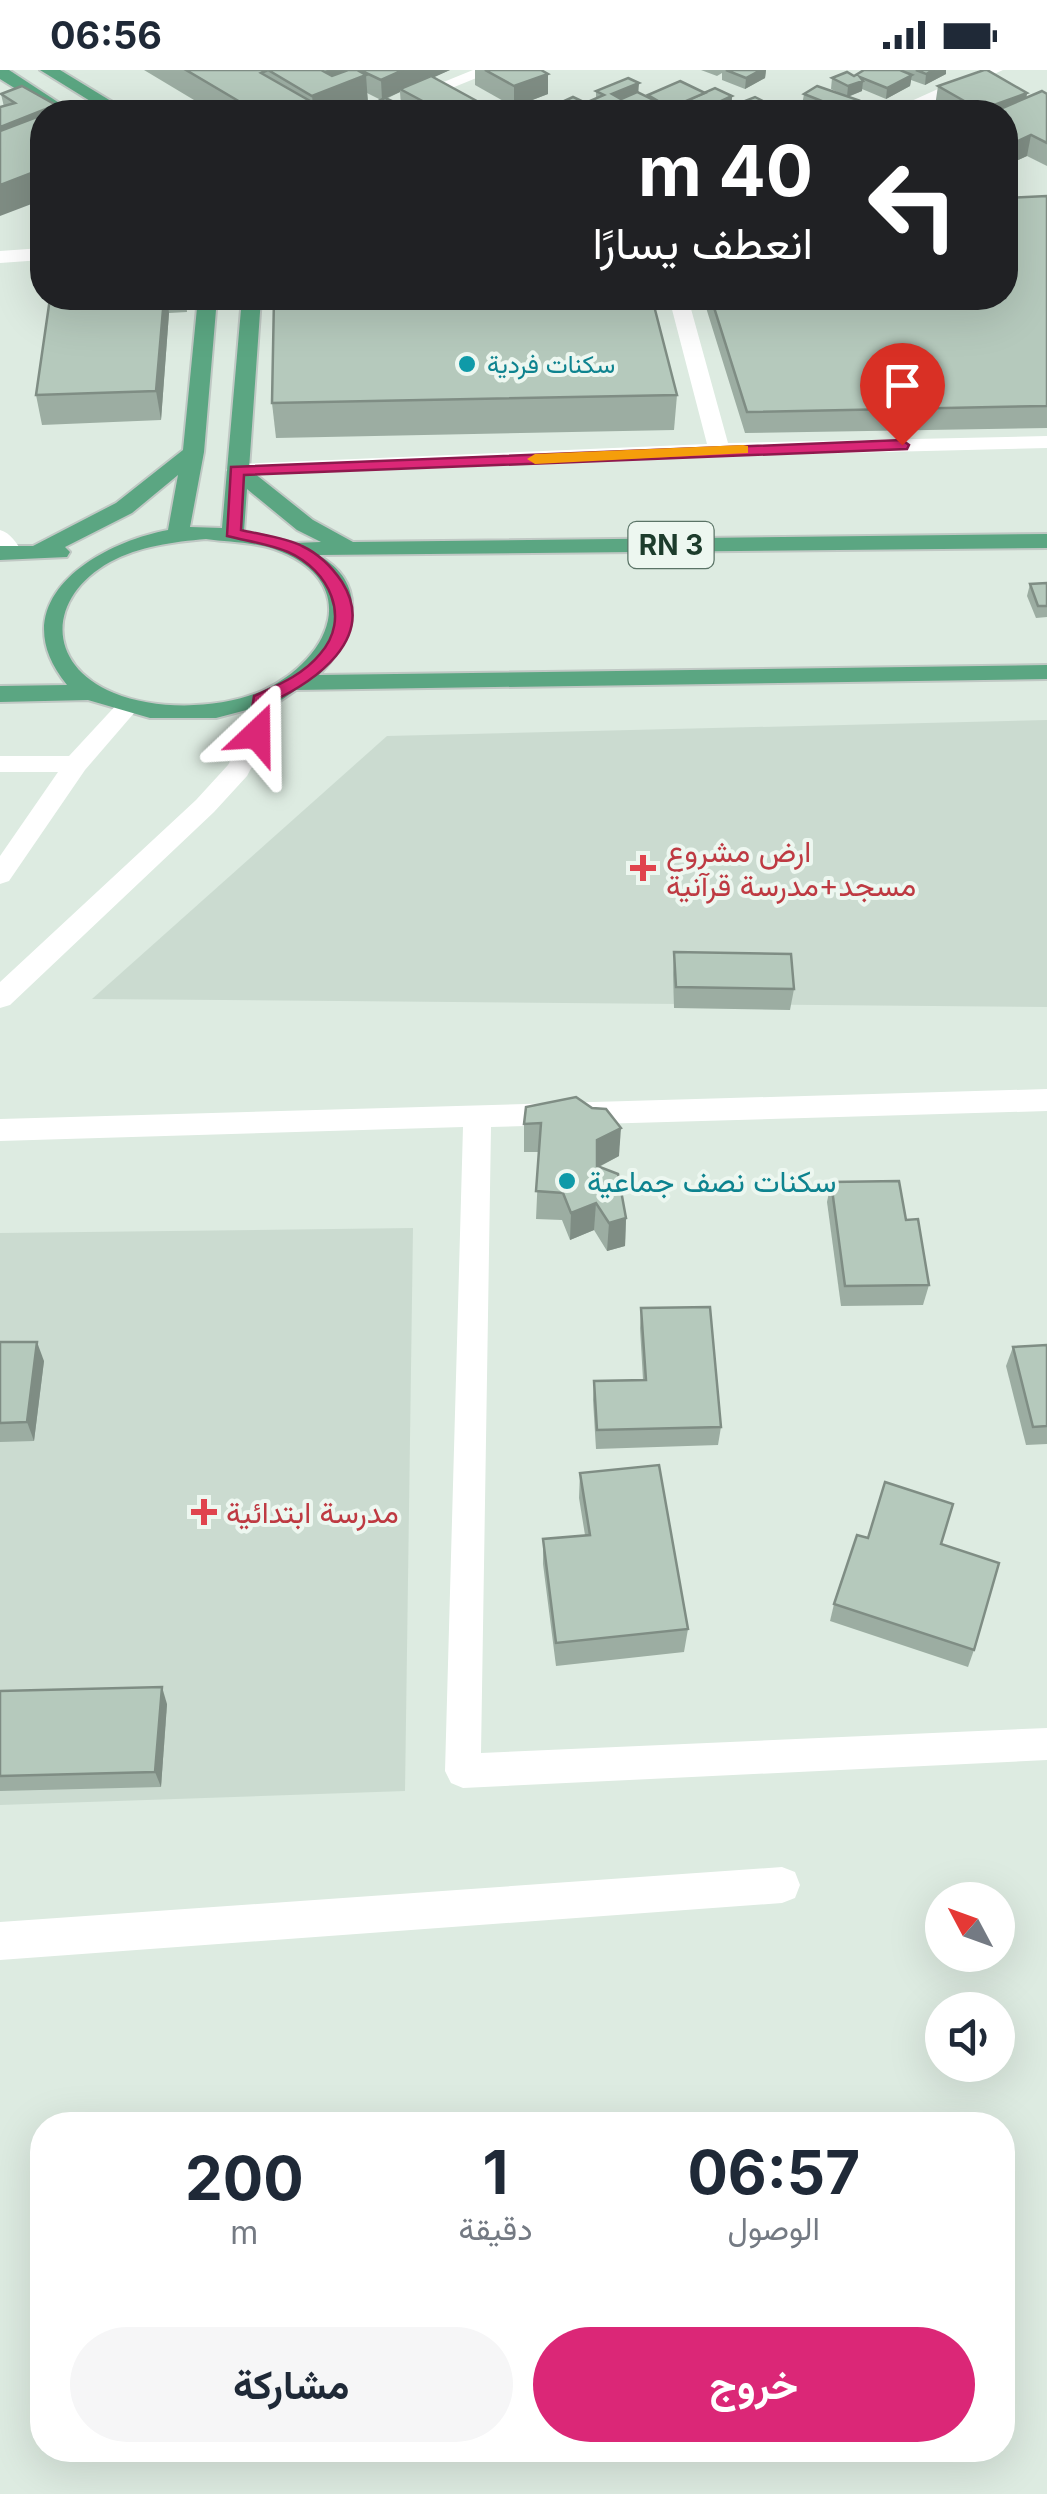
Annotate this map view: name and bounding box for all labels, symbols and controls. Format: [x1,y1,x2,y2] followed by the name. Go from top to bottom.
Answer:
[50,12,162,58] text: 06:56
[638,128,813,213] text: 40 m
[848,140,978,270] icon: left
[593,215,813,270] text: انعطف يسارًا
[860,343,945,446] pin
[487,349,615,380] place label: سكنات فردية
[456,353,478,375] marker: سكنات فردية
[875,358,930,413] icon: arrive
[628,522,714,568] road number: RN 3
[205,682,309,786] position arrow
[666,833,916,904] place label: ارض مشروع مسجد+مدرسة قرآنية
[630,855,656,881] marker: ارض مشروع مسجد+مدرسة قرآنية
[587,1163,837,1199] place label: سكنات نصف جماعية
[556,1170,578,1192] marker: سكنات نصف جماعية
[226,1494,399,1531] place label: مدرسة ابتدائية
[191,1499,217,1525] marker: مدرسة ابتدائية
[925,1882,1015,1972] north arrow
[925,1882,1015,2082] map controls
[925,1992,1015,2082] button: sound
[483,2136,508,2208] text: 1
[687,2136,860,2208] text: 06:57
[185,2142,304,2214] text: 200
[458,2209,533,2248] text: دقيقة
[728,2209,820,2248] text: الوصول
[230,2213,258,2252] text: m
[70,2327,513,2442] button: مشاركة
[533,2327,975,2442] button: خروج

